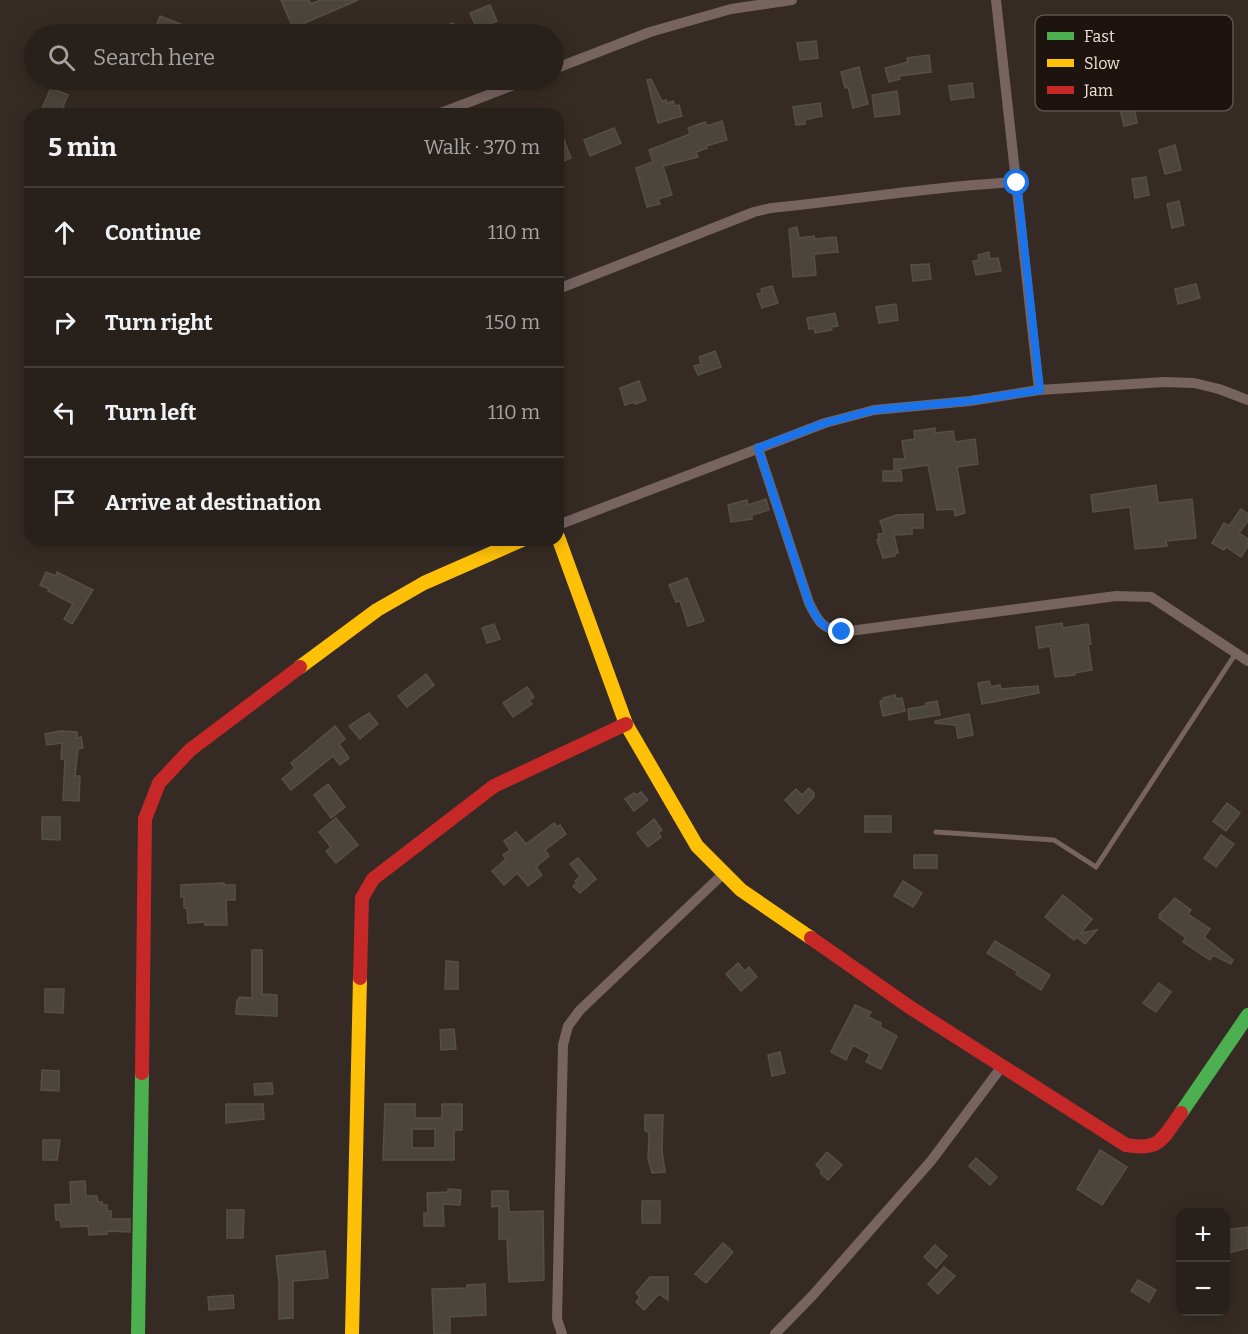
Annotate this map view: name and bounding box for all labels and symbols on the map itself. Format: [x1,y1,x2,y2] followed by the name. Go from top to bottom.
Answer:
[1035,15,1233,111] legend
[1084,27,1115,46] text: Fast
[1084,54,1120,73] text: Slow
[1083,81,1113,100] text: Jam
[1003,169,1029,195] route start
[828,618,854,644] route end

